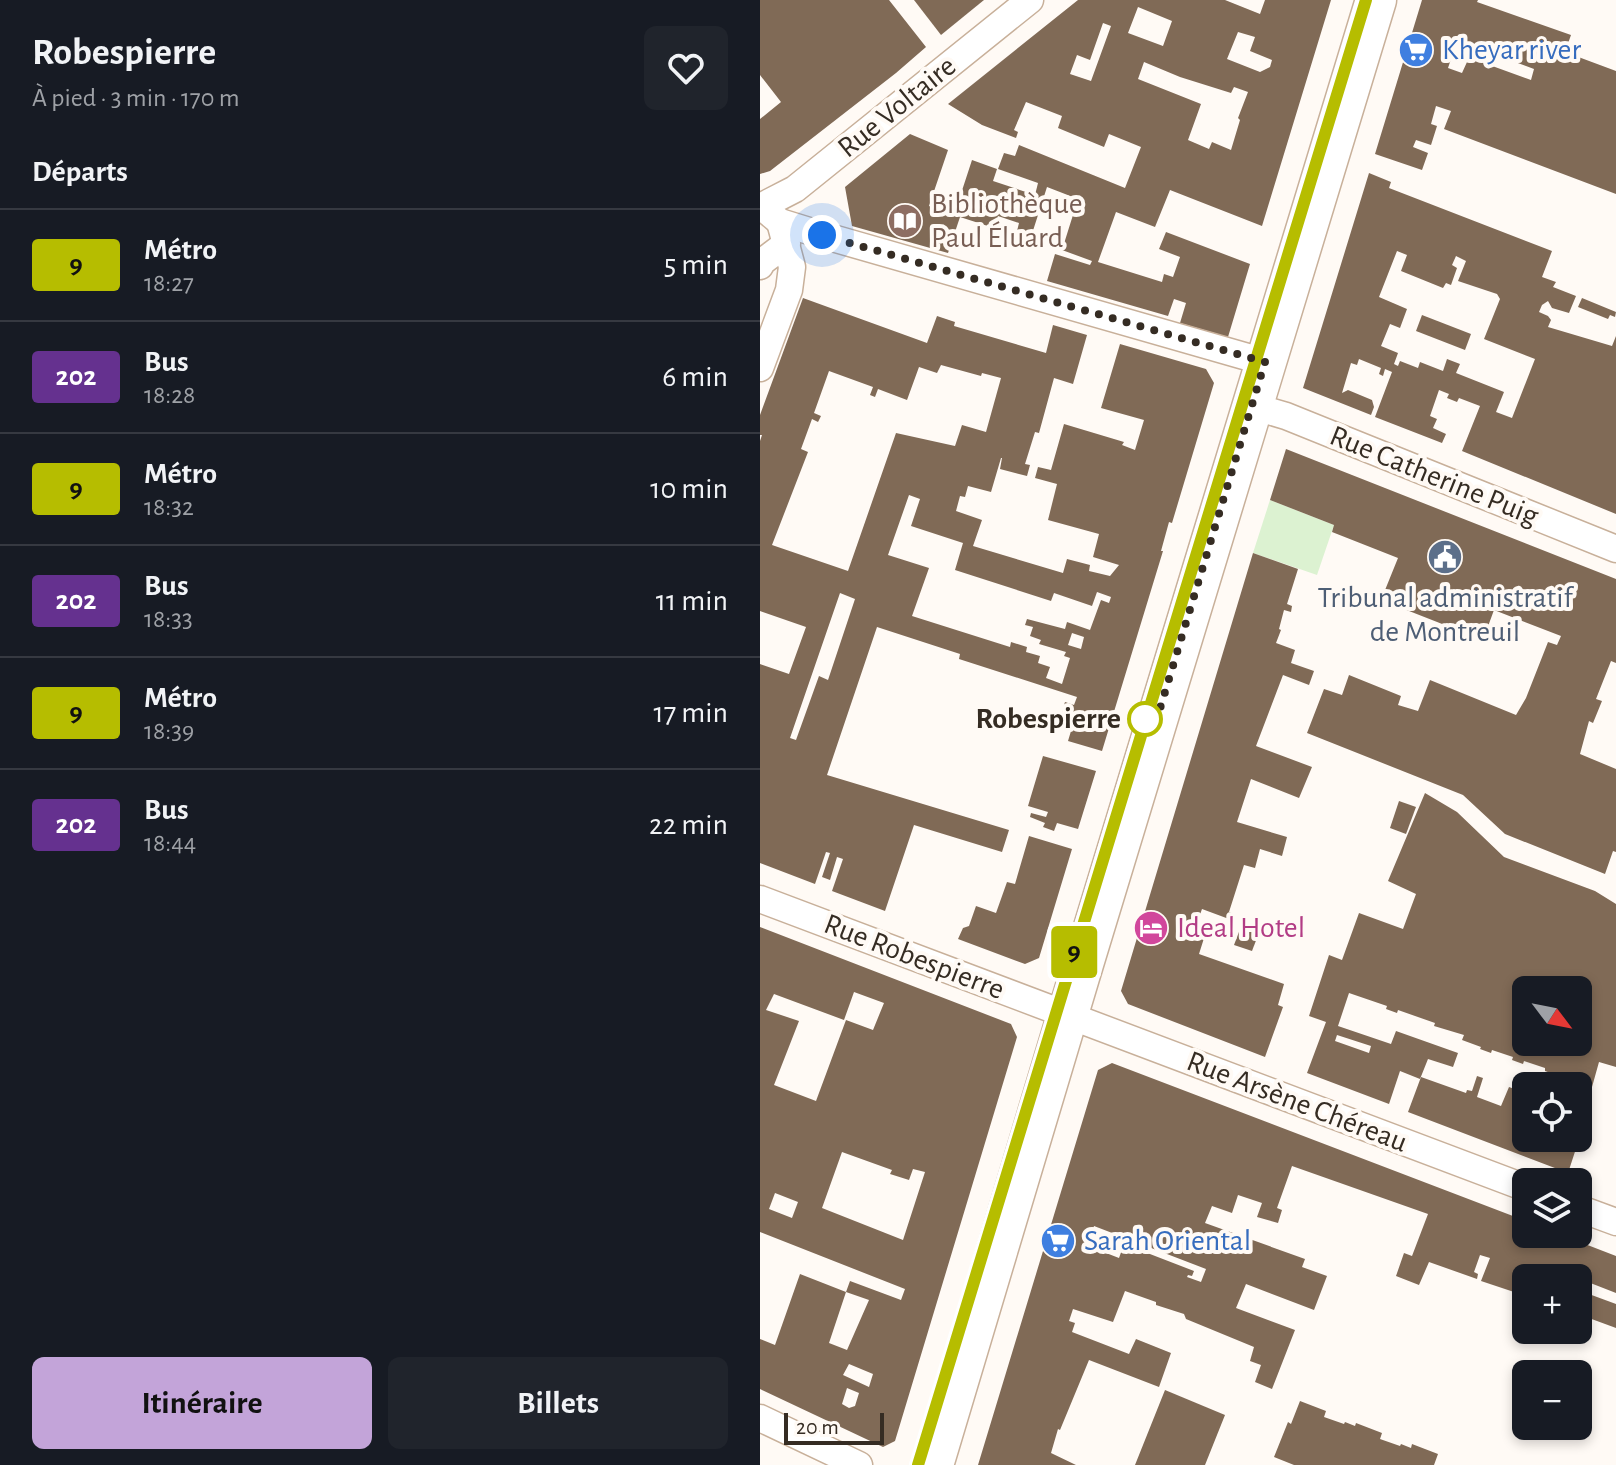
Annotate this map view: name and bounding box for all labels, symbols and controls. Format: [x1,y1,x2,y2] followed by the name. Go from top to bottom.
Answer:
[644,26,728,110] button: heart
[1397,31,1435,69] supermarket icon: Kheyar river
[32,34,216,72] text: Robespierre
[1442,35,1581,65] place label: Kheyar river
[832,51,962,163] street label: Rue Voltaire
[32,85,239,111] text: À pied · 3 min · 170 m
[32,157,128,187] text: Départs
[931,189,1083,253] place label: Bibliothèque Paul Éluard
[886,202,924,240] library icon: Bibliothèque Paul Éluard
[802,215,842,255] your location
[144,235,217,265] text: Métro
[664,250,728,280] text: 5 min
[69,251,83,279] text: 9
[144,270,194,296] text: 18:27
[144,347,189,377] text: Bus
[662,362,728,392] text: 6 min
[56,363,96,391] text: 202
[144,382,195,408] text: 18:28
[1325,420,1543,532] street label: Rue Catherine Puig
[144,459,217,489] text: Métro
[650,474,728,504] text: 10 min
[69,475,83,503] text: 9
[144,494,194,520] text: 18:32
[1426,538,1464,576] public building icon: Tribunal administratif de Montreuil
[144,571,189,601] text: Bus
[1317,583,1574,647] place label: Tribunal administratif de Montreuil
[656,586,728,616] text: 11 min
[56,587,96,615] text: 202
[144,606,193,632] text: 18:33
[144,683,217,713] text: Métro
[653,698,728,728] text: 17 min
[69,699,83,727] text: 9
[1128,702,1162,736] marker: Robespierre
[976,704,1121,734] place label: Robespierre
[144,718,194,744] text: 18:39
[144,795,189,825] text: Bus
[649,810,728,840] text: 22 min
[56,811,96,839] text: 202
[144,830,196,856] text: 18:44
[820,909,1008,1005] street label: Rue Robespierre
[1132,909,1170,947] hotel icon: Ideal Hotel
[1177,913,1305,943] place label: Ideal Hotel
[1048,926,1100,978] line badge: 9
[1067,938,1081,966] text: 9
[1512,976,1592,1056] north arrow
[1512,976,1592,1440] map controls
[1183,1046,1411,1158] street label: Rue Arsène Chéreau
[1512,1072,1592,1152] button: locate
[1512,1168,1592,1248] button: layers
[1039,1222,1077,1260] supermarket icon: Sarah Oriental
[1084,1226,1251,1256] place label: Sarah Oriental
[1512,1264,1592,1344] button: +
[32,1357,372,1449] button: Itinéraire
[388,1357,728,1449] button: Billets
[1512,1360,1592,1440] button: −
[784,1409,884,1445] scale bar
[796,1416,839,1438] text: 20 m

